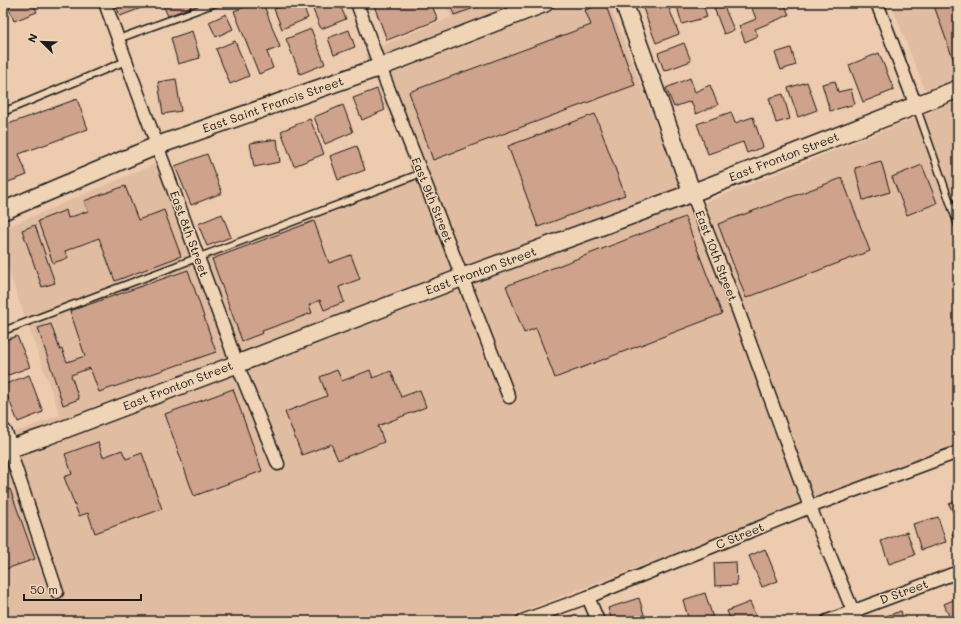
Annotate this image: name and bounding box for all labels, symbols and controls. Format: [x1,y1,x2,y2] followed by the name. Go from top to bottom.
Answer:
[22,22,62,62] north arrow
[24,31,41,45] text: N
[200,72,345,136] street label: East Saint Francis Street
[726,128,841,184] street label: East Fronton Street
[409,155,457,245] street label: East 9th Street
[167,188,213,279] street label: East 8th Street
[692,208,742,303] street label: East 10th Street
[423,243,538,298] street label: East Fronton Street
[120,357,235,413] street label: East Fronton Street
[713,518,766,552] street label: C Street
[877,575,930,607] street label: D Street
[24,576,141,602] scale bar
[30,581,58,597] text: 50 m

